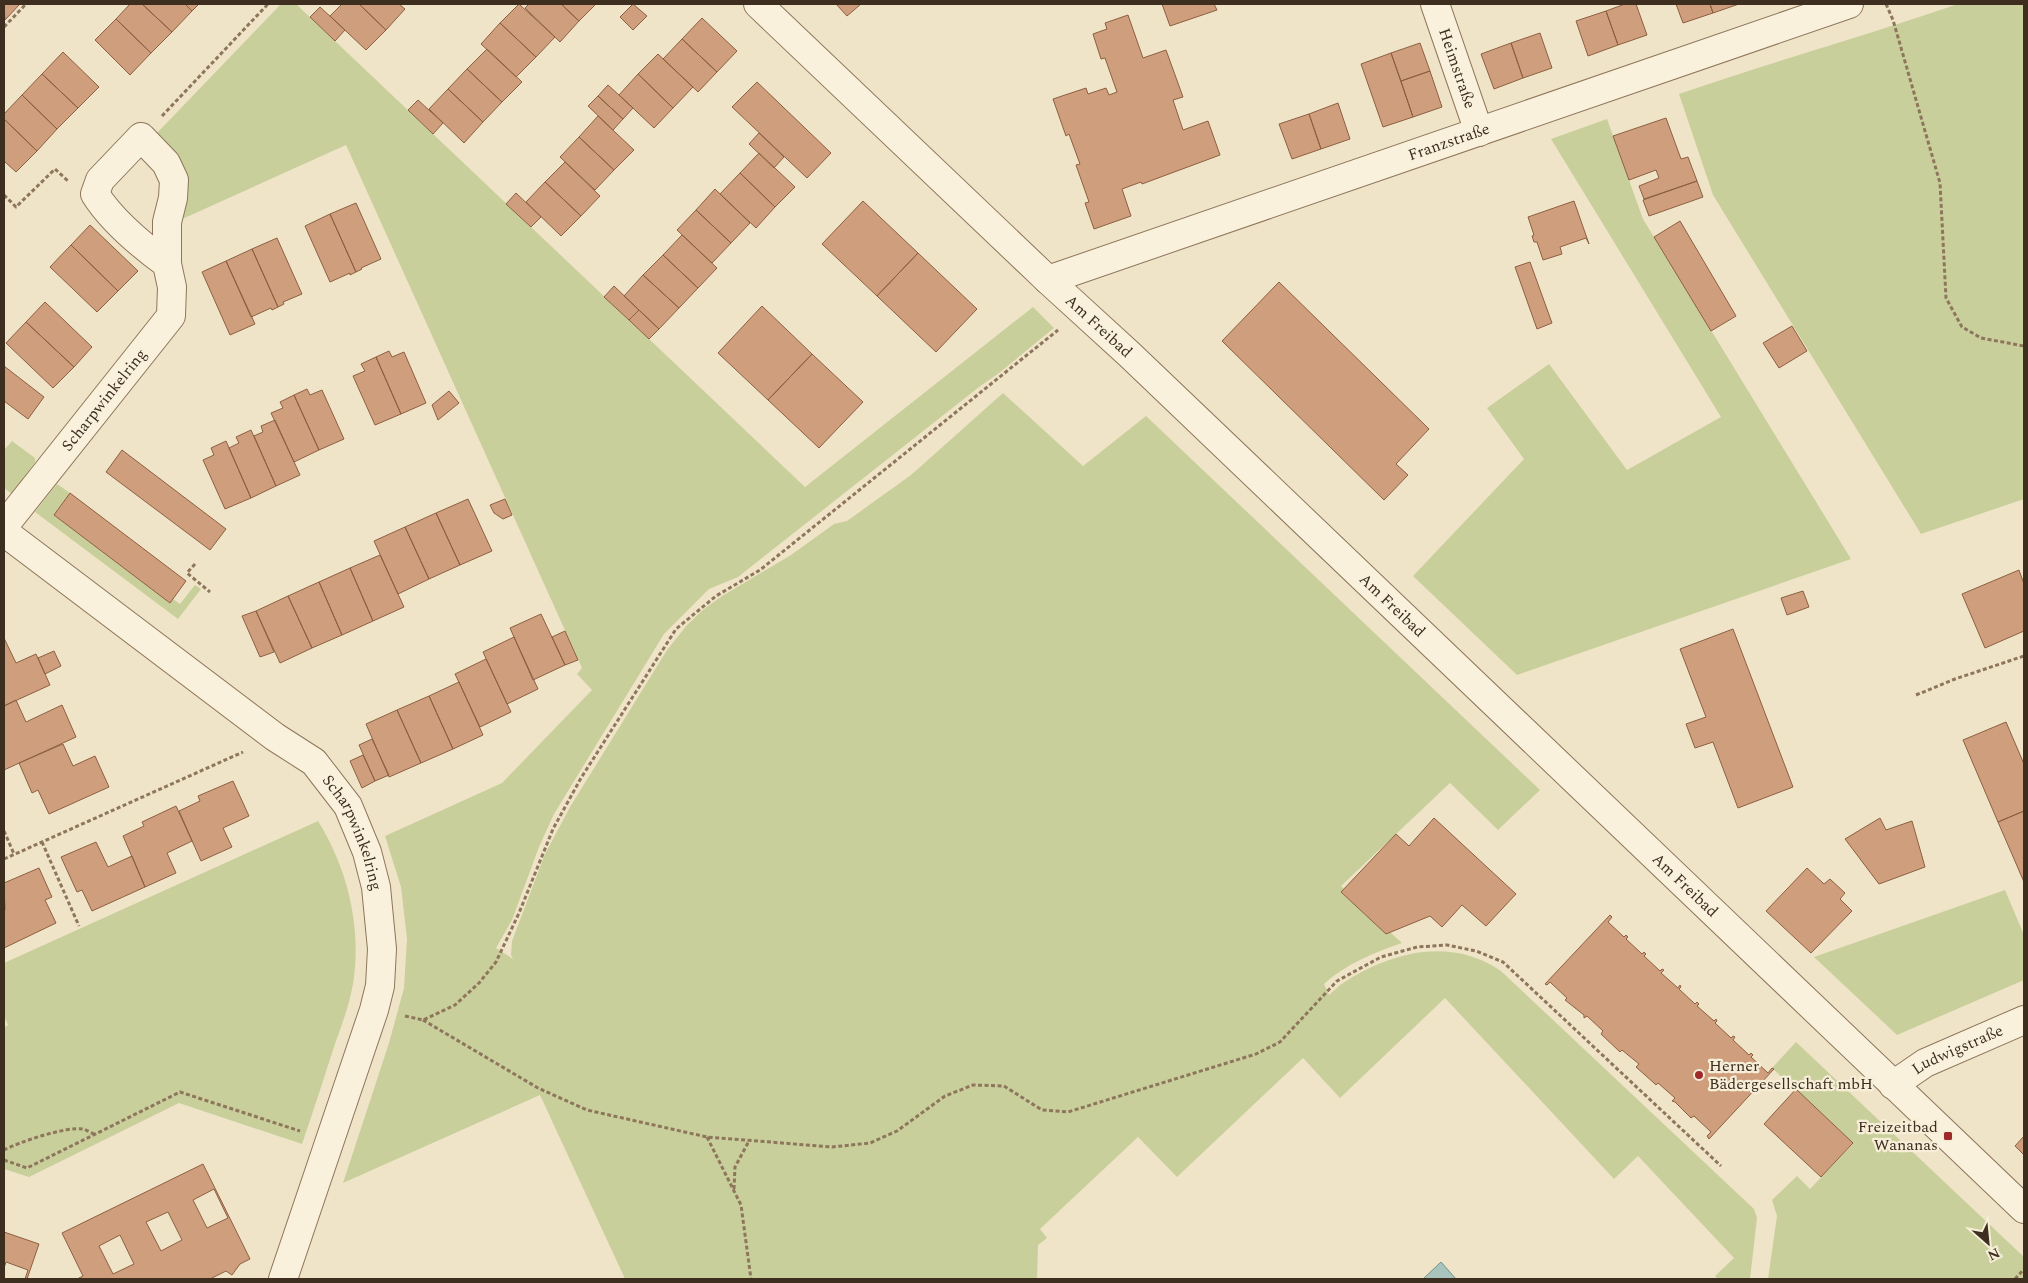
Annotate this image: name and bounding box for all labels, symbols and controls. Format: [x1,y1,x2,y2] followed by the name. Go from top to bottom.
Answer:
[1432,25,1482,112] street label: Heimstraße
[1405,117,1493,167] street label: Franzstraße
[1060,289,1138,364] street label: Am Freibad
[56,343,153,457] street label: Scharpwinkelring
[1353,568,1431,643] street label: Am Freibad
[316,770,388,893] street label: Scharpwinkelring
[1646,847,1724,923] street label: Am Freibad
[1907,1018,2007,1081] street label: Ludwigstraße
[1709,1054,1873,1096] place label: Herner Bädergesellschaft mbH
[1693,1069,1705,1081] marker: Herner Bädergesellschaft mbH
[1858,1115,1938,1157] place label: Freizeitbad Wananas
[1942,1130,1954,1142] marker: Freizeitbad Wananas
[1963,1218,2013,1268] north arrow
[1984,1242,2004,1266] text: N

